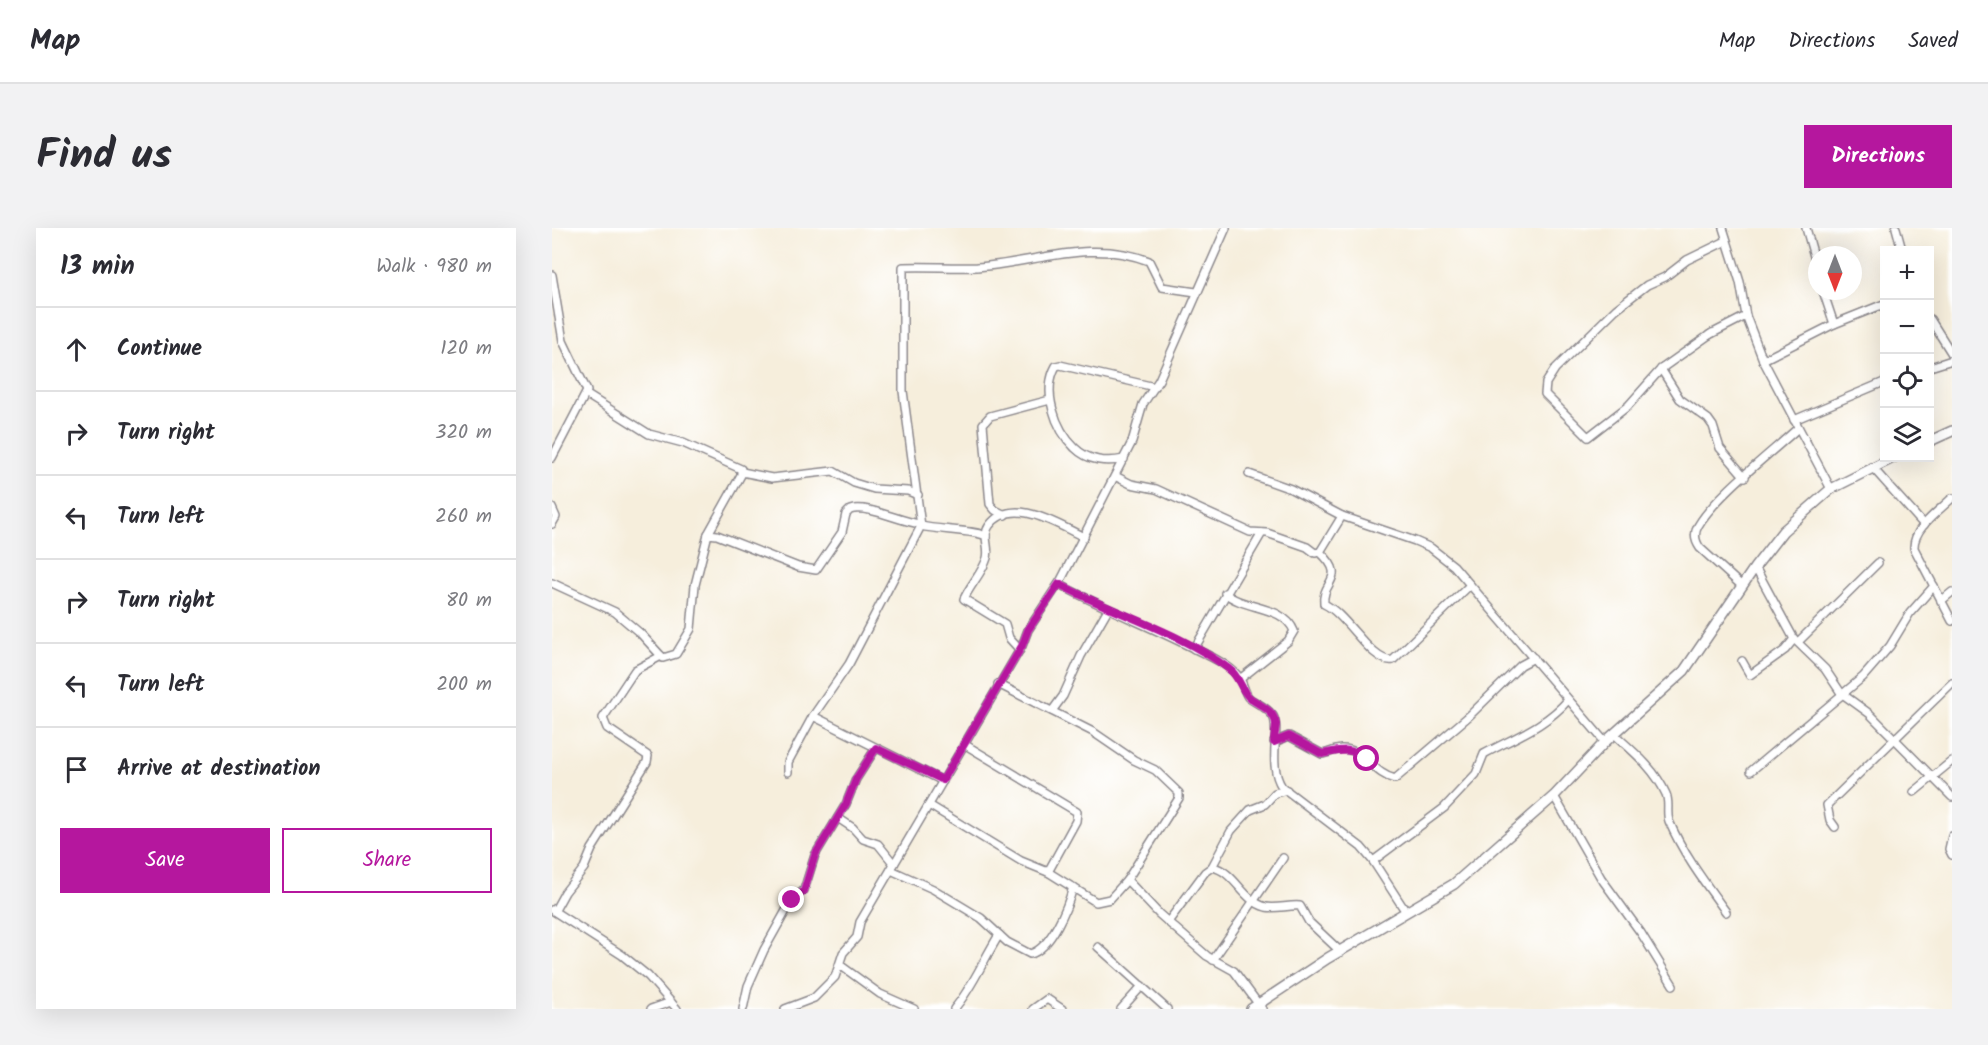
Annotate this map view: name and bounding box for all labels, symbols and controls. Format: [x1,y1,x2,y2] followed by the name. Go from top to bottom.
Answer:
[30,19,81,64] text: Map
[1719,25,1755,58] text: Map
[1788,25,1875,58] text: Directions
[1908,25,1958,58] text: Saved
[36,123,172,190] text: Find us
[1804,125,1952,188] button: Directions
[60,246,135,288] text: 13 min
[1808,246,1862,300] north arrow
[1880,246,1934,462] map controls
[1880,246,1934,300] button: +
[376,251,492,283] text: Walk · 980 m
[1880,300,1934,354] button: −
[117,332,202,367] text: Continue
[60,333,93,366] icon: ahead
[440,333,492,365] text: 120 m
[1880,354,1934,408] button: locate
[1880,408,1934,462] button: layers
[117,416,215,451] text: Turn right
[60,417,93,450] icon: right
[435,417,492,449] text: 320 m
[117,500,204,535] text: Turn left
[60,501,93,534] icon: left
[435,501,492,533] text: 260 m
[117,584,215,619] text: Turn right
[60,585,93,618] icon: right
[446,585,492,617] text: 80 m
[117,668,204,703] text: Turn left
[60,669,93,702] icon: left
[436,669,492,701] text: 200 m
[1353,745,1379,771] route start
[117,752,320,787] text: Arrive at destination
[60,753,93,786] icon: arrive
[60,828,270,893] button: Save
[282,828,492,893] button: Share
[778,886,804,912] route end

